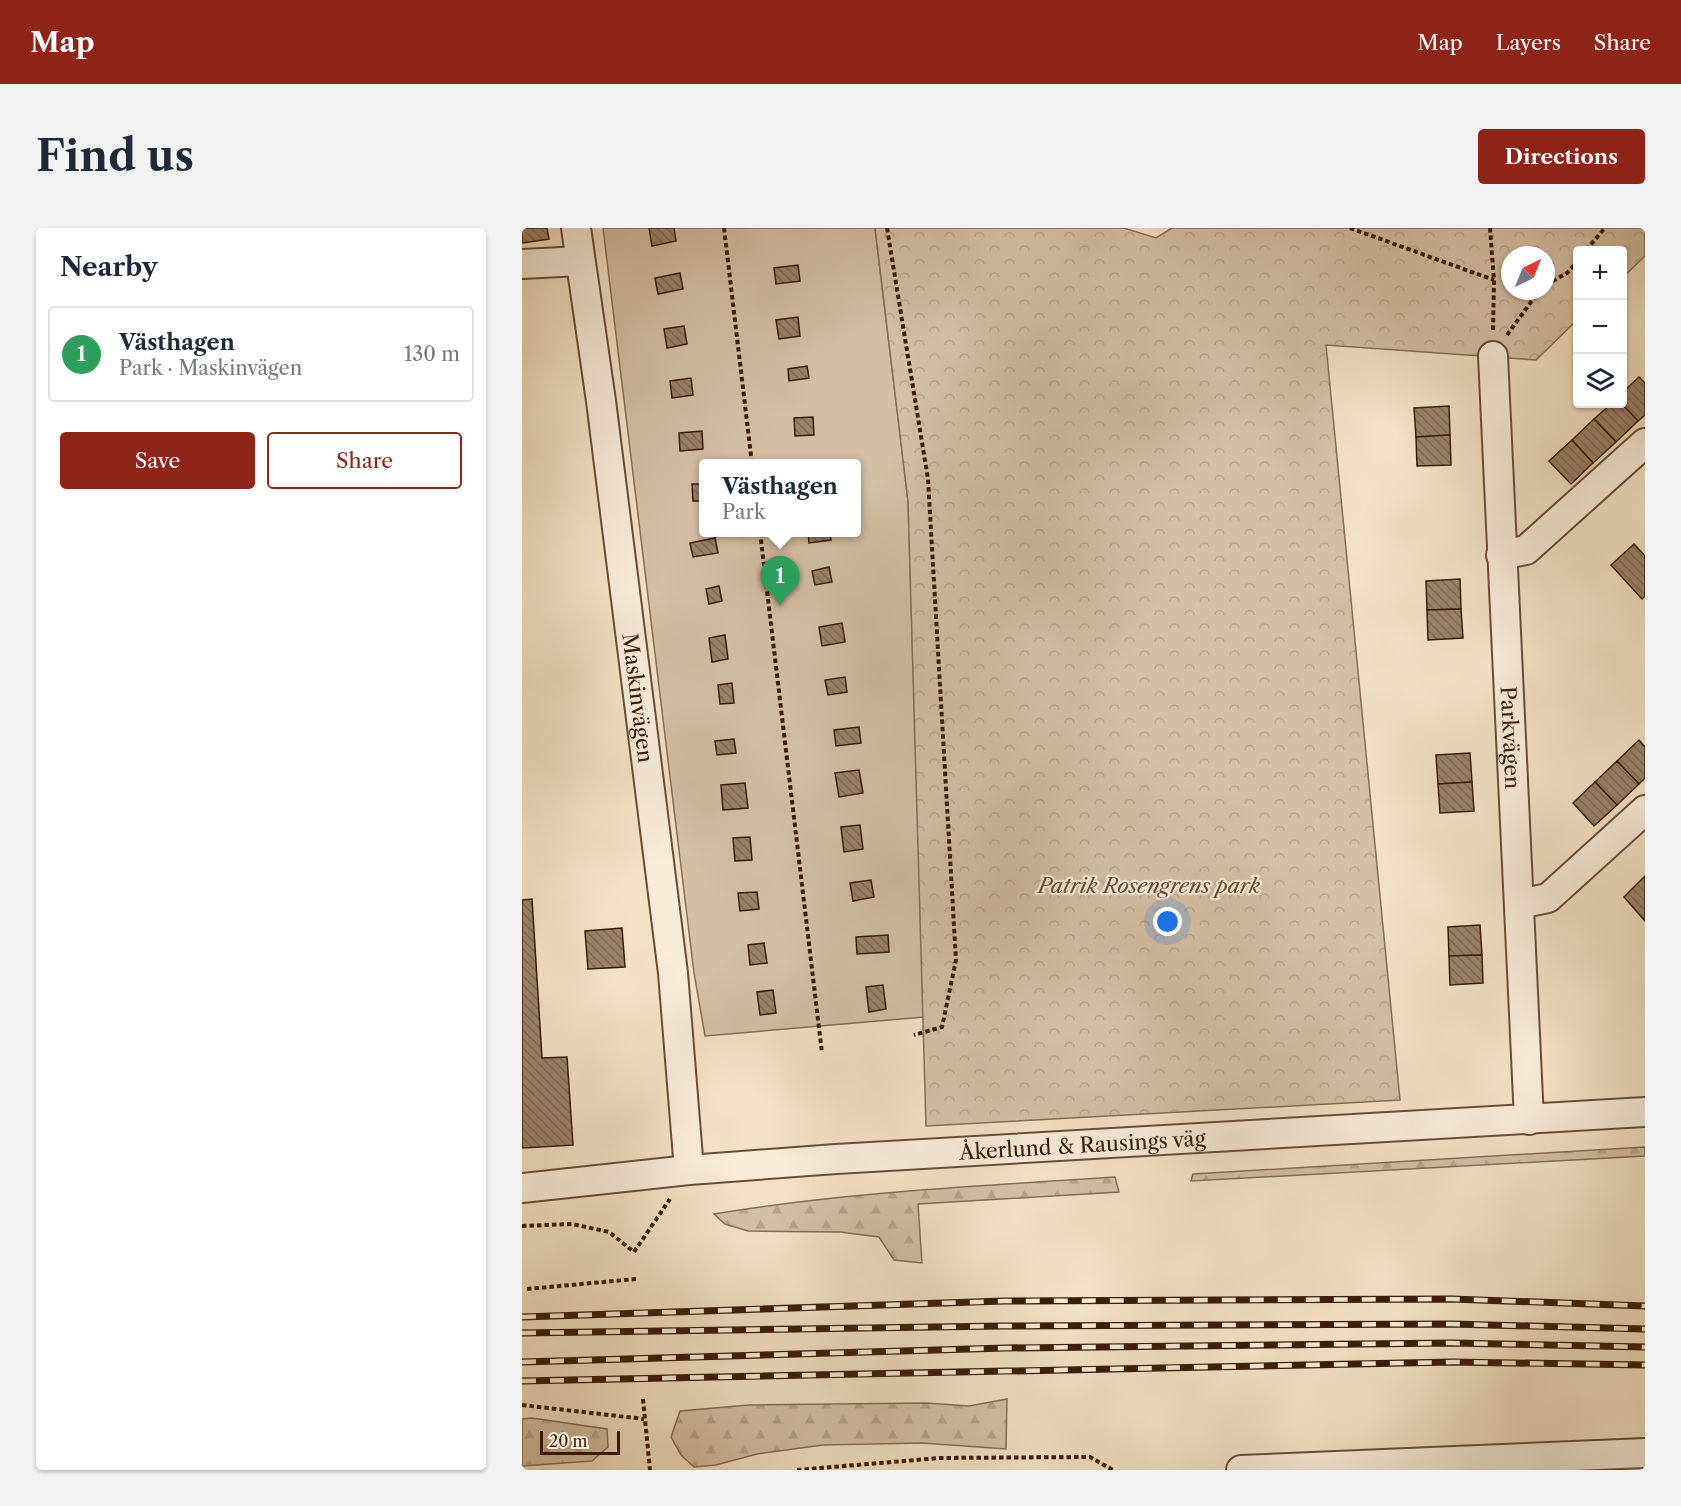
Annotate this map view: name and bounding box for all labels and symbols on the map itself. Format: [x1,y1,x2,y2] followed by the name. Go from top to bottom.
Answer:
[1501,246,1555,300] north arrow
[760,556,800,606] pin: 1
[618,632,659,764] street label: Maskinvägen
[1496,686,1526,790] street label: Parkvägen
[1036,873,1260,898] park label: Patrik Rosengrens park
[1153,907,1182,936] your location
[957,1125,1207,1164] street label: Åkerlund & Rausings väg
[540,1428,620,1456] scale bar

